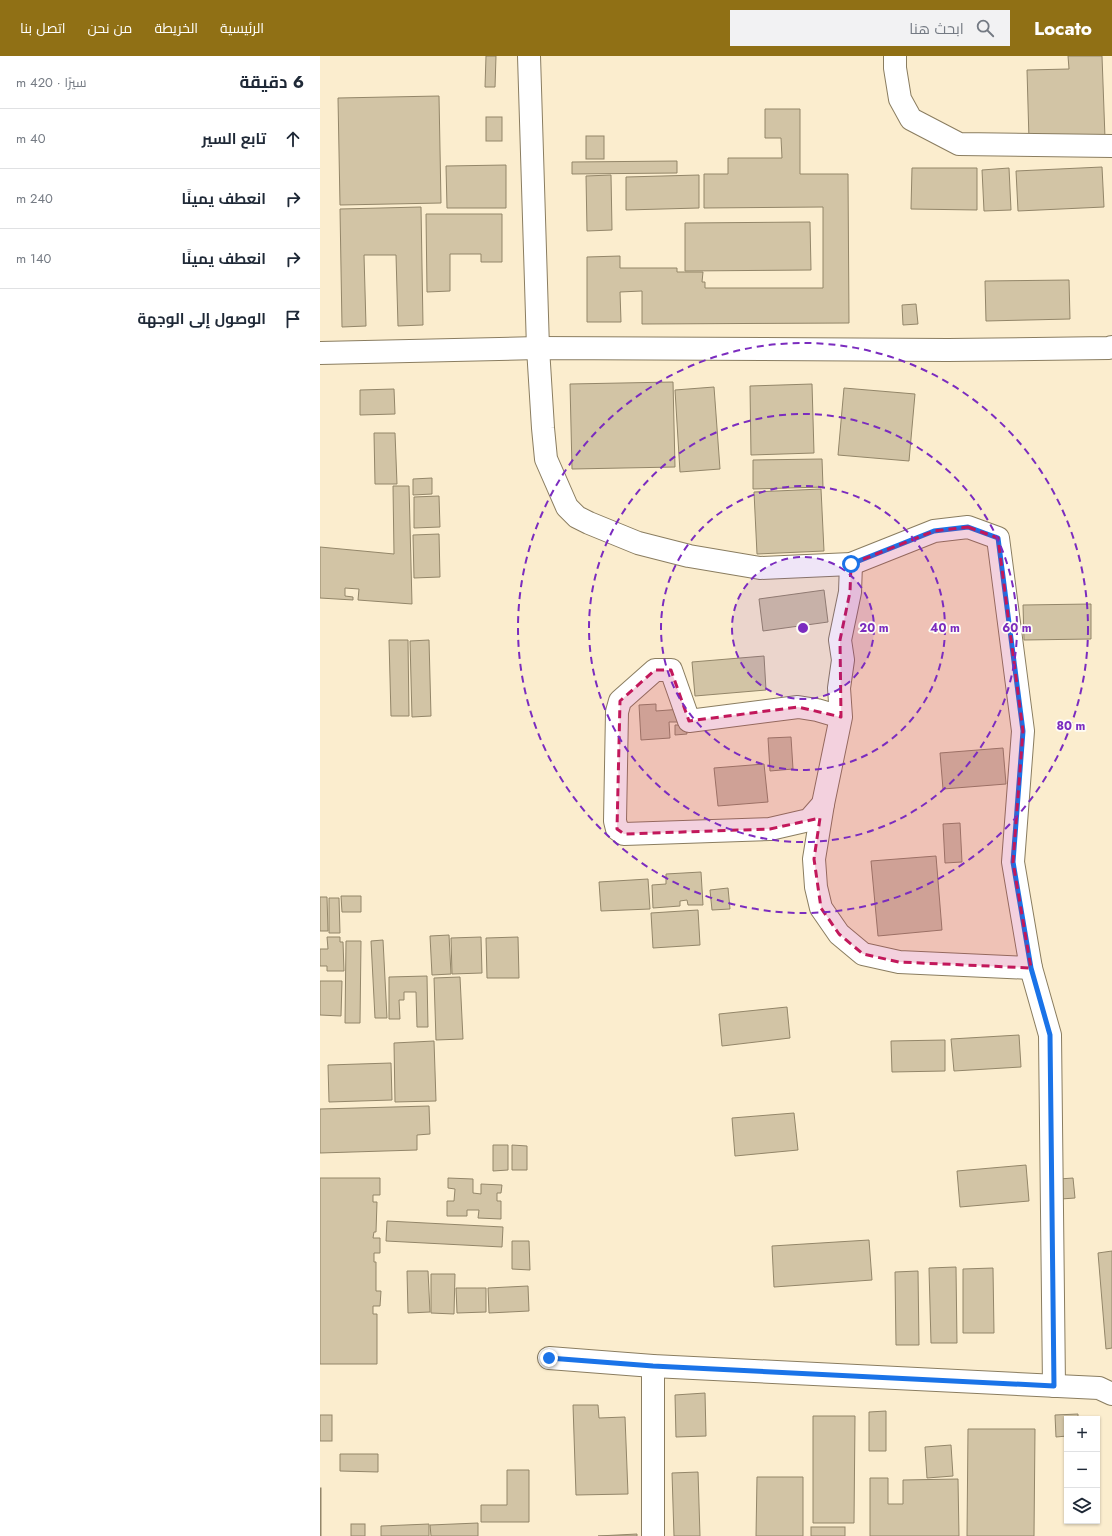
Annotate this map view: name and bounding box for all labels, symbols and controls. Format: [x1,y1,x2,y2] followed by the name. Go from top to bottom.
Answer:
[730,10,1010,46] search box
[1034,15,1092,42] text: Locato
[974,17,996,39] icon: search
[20,18,65,38] text: اتصل بنا
[87,18,132,38] text: من نحن
[154,18,198,38] text: الخريطة
[220,18,264,38] text: الرئيسية
[909,18,964,40] text: ابحث هنا
[239,70,304,94] text: 6 دقيقة
[16,73,87,92] text: سيرًا · 420 m
[202,128,266,150] text: تابع السير
[282,128,304,150] icon: ahead
[16,129,45,148] text: 40 m
[182,188,266,210] text: انعطف يمينًا
[282,188,304,210] icon: right
[16,189,53,208] text: 240 m
[182,248,266,270] text: انعطف يمينًا
[282,248,304,270] icon: right
[16,249,51,268] text: 140 m
[137,308,266,330] text: الوصول إلى الوجهة
[282,308,304,330] icon: arrive
[842,555,860,573] route start
[859,619,889,637] text: 20 m
[930,619,960,637] text: 40 m
[1002,619,1032,637] text: 60 m
[796,621,810,635] centre of rings
[1057,717,1086,735] text: 80 m
[540,1349,558,1367] route end
[1064,1416,1100,1524] map controls
[1064,1416,1100,1452] button: +
[1064,1452,1100,1488] button: −
[1064,1488,1100,1524] button: layers

